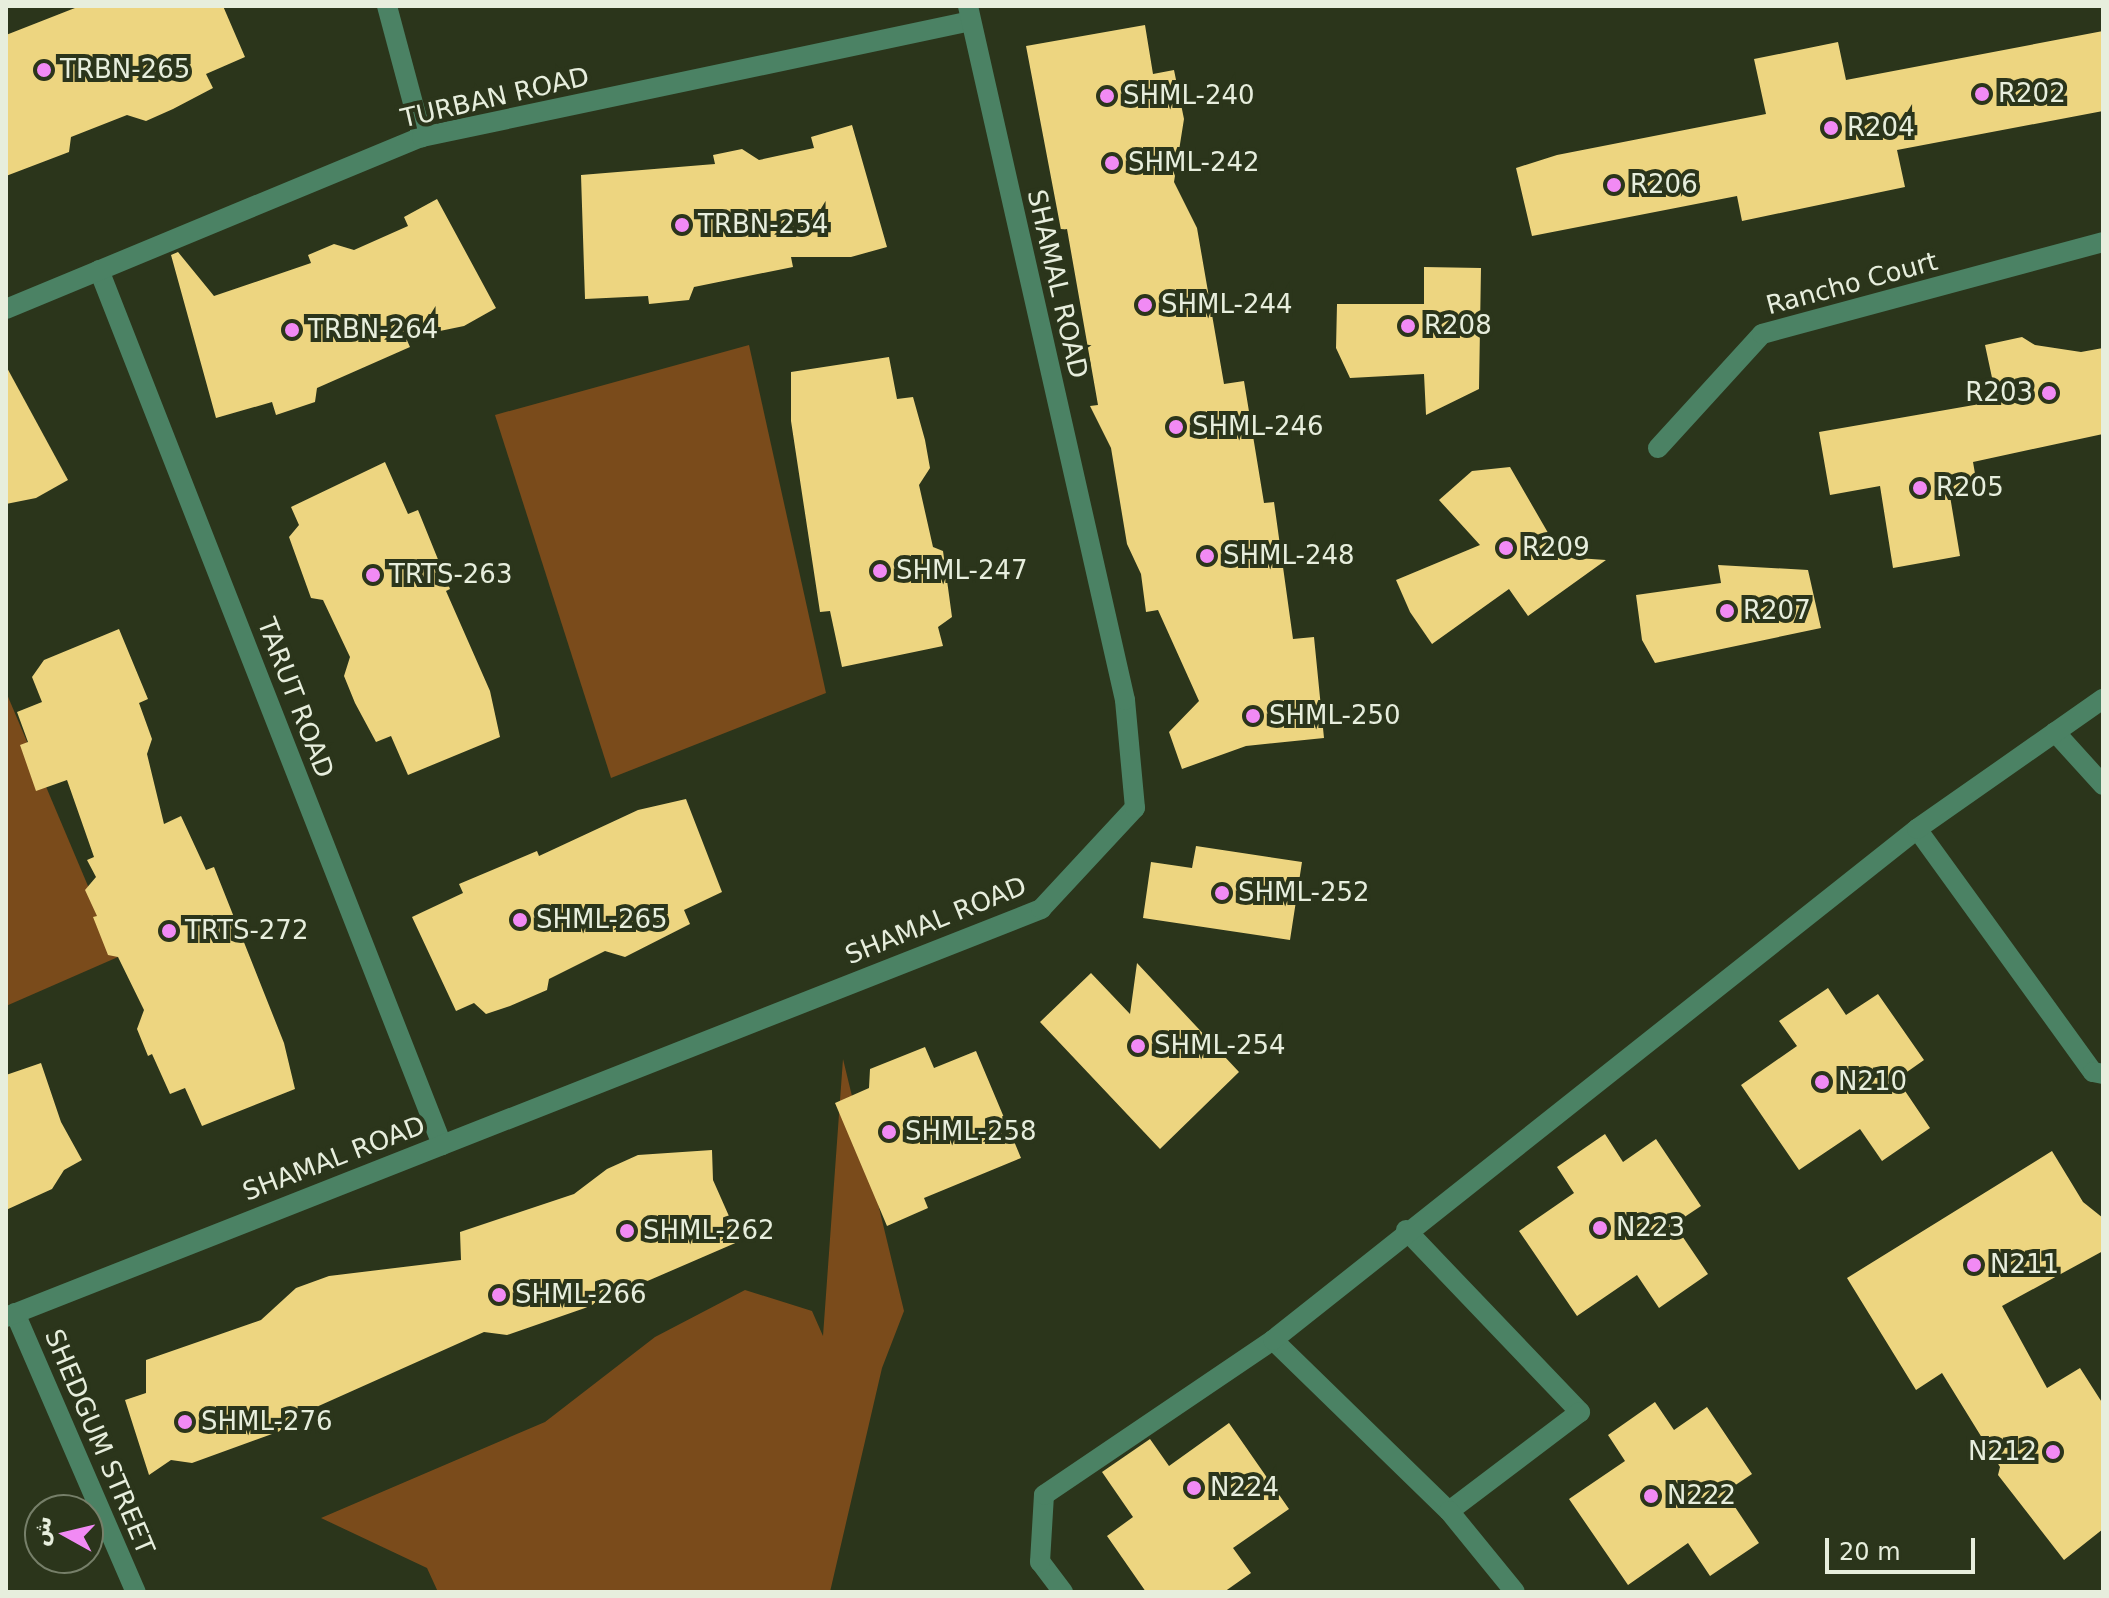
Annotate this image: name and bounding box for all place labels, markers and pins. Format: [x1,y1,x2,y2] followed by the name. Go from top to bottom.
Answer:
[60,54,190,86] place label: TRBN-265
[35,61,53,79] marker: TRBN-265
[1998,78,2066,110] place label: R202
[1123,80,1255,112] place label: SHML-240
[1973,85,1991,103] marker: R202
[1098,87,1116,105] marker: SHML-240
[1847,112,1915,144] place label: R204
[1822,119,1840,137] marker: R204
[1128,147,1260,179] place label: SHML-242
[1103,154,1121,172] marker: SHML-242
[1630,169,1698,201] place label: R206
[1605,176,1623,194] marker: R206
[698,209,828,241] place label: TRBN-254
[673,216,691,234] marker: TRBN-254
[1161,289,1293,321] place label: SHML-244
[1136,296,1154,314] marker: SHML-244
[1424,310,1492,342] place label: R208
[308,314,438,346] place label: TRBN-264
[1399,317,1417,335] marker: R208
[283,321,301,339] marker: TRBN-264
[1965,377,2033,409] place label: R203
[2040,384,2058,402] marker: R203
[1192,411,1324,443] place label: SHML-246
[1167,418,1185,436] marker: SHML-246
[1936,472,2004,504] place label: R205
[1911,479,1929,497] marker: R205
[1522,532,1590,564] place label: R209
[1497,539,1515,557] marker: R209
[1223,540,1355,572] place label: SHML-248
[1198,547,1216,565] marker: SHML-248
[896,555,1028,587] place label: SHML-247
[389,559,512,591] place label: TRTS-263
[871,562,889,580] marker: SHML-247
[364,566,382,584] marker: TRTS-263
[1743,595,1811,627] place label: R207
[1718,602,1736,620] marker: R207
[1269,700,1401,732] place label: SHML-250
[1244,707,1262,725] marker: SHML-250
[1238,877,1370,909] place label: SHML-252
[1213,884,1231,902] marker: SHML-252
[536,904,668,936] place label: SHML-265
[511,911,529,929] marker: SHML-265
[185,915,308,947] place label: TRTS-272
[160,922,178,940] marker: TRTS-272
[1154,1030,1286,1062] place label: SHML-254
[1129,1037,1147,1055] marker: SHML-254
[1838,1066,1907,1098] place label: N210
[1813,1073,1831,1091] marker: N210
[905,1116,1037,1148] place label: SHML-258
[880,1123,898,1141] marker: SHML-258
[1616,1212,1685,1244] place label: N223
[643,1215,775,1247] place label: SHML-262
[1591,1219,1609,1237] marker: N223
[618,1222,636,1240] marker: SHML-262
[1990,1249,2059,1281] place label: N211
[1965,1256,1983,1274] marker: N211
[515,1279,647,1311] place label: SHML-266
[490,1286,508,1304] marker: SHML-266
[201,1406,333,1438] place label: SHML-276
[176,1413,194,1431] marker: SHML-276
[1968,1436,2037,1468] place label: N212
[2044,1443,2062,1461] marker: N212
[1210,1472,1279,1504] place label: N224
[1185,1479,1203,1497] marker: N224
[1667,1480,1736,1512] place label: N222
[1642,1487,1660,1505] marker: N222

